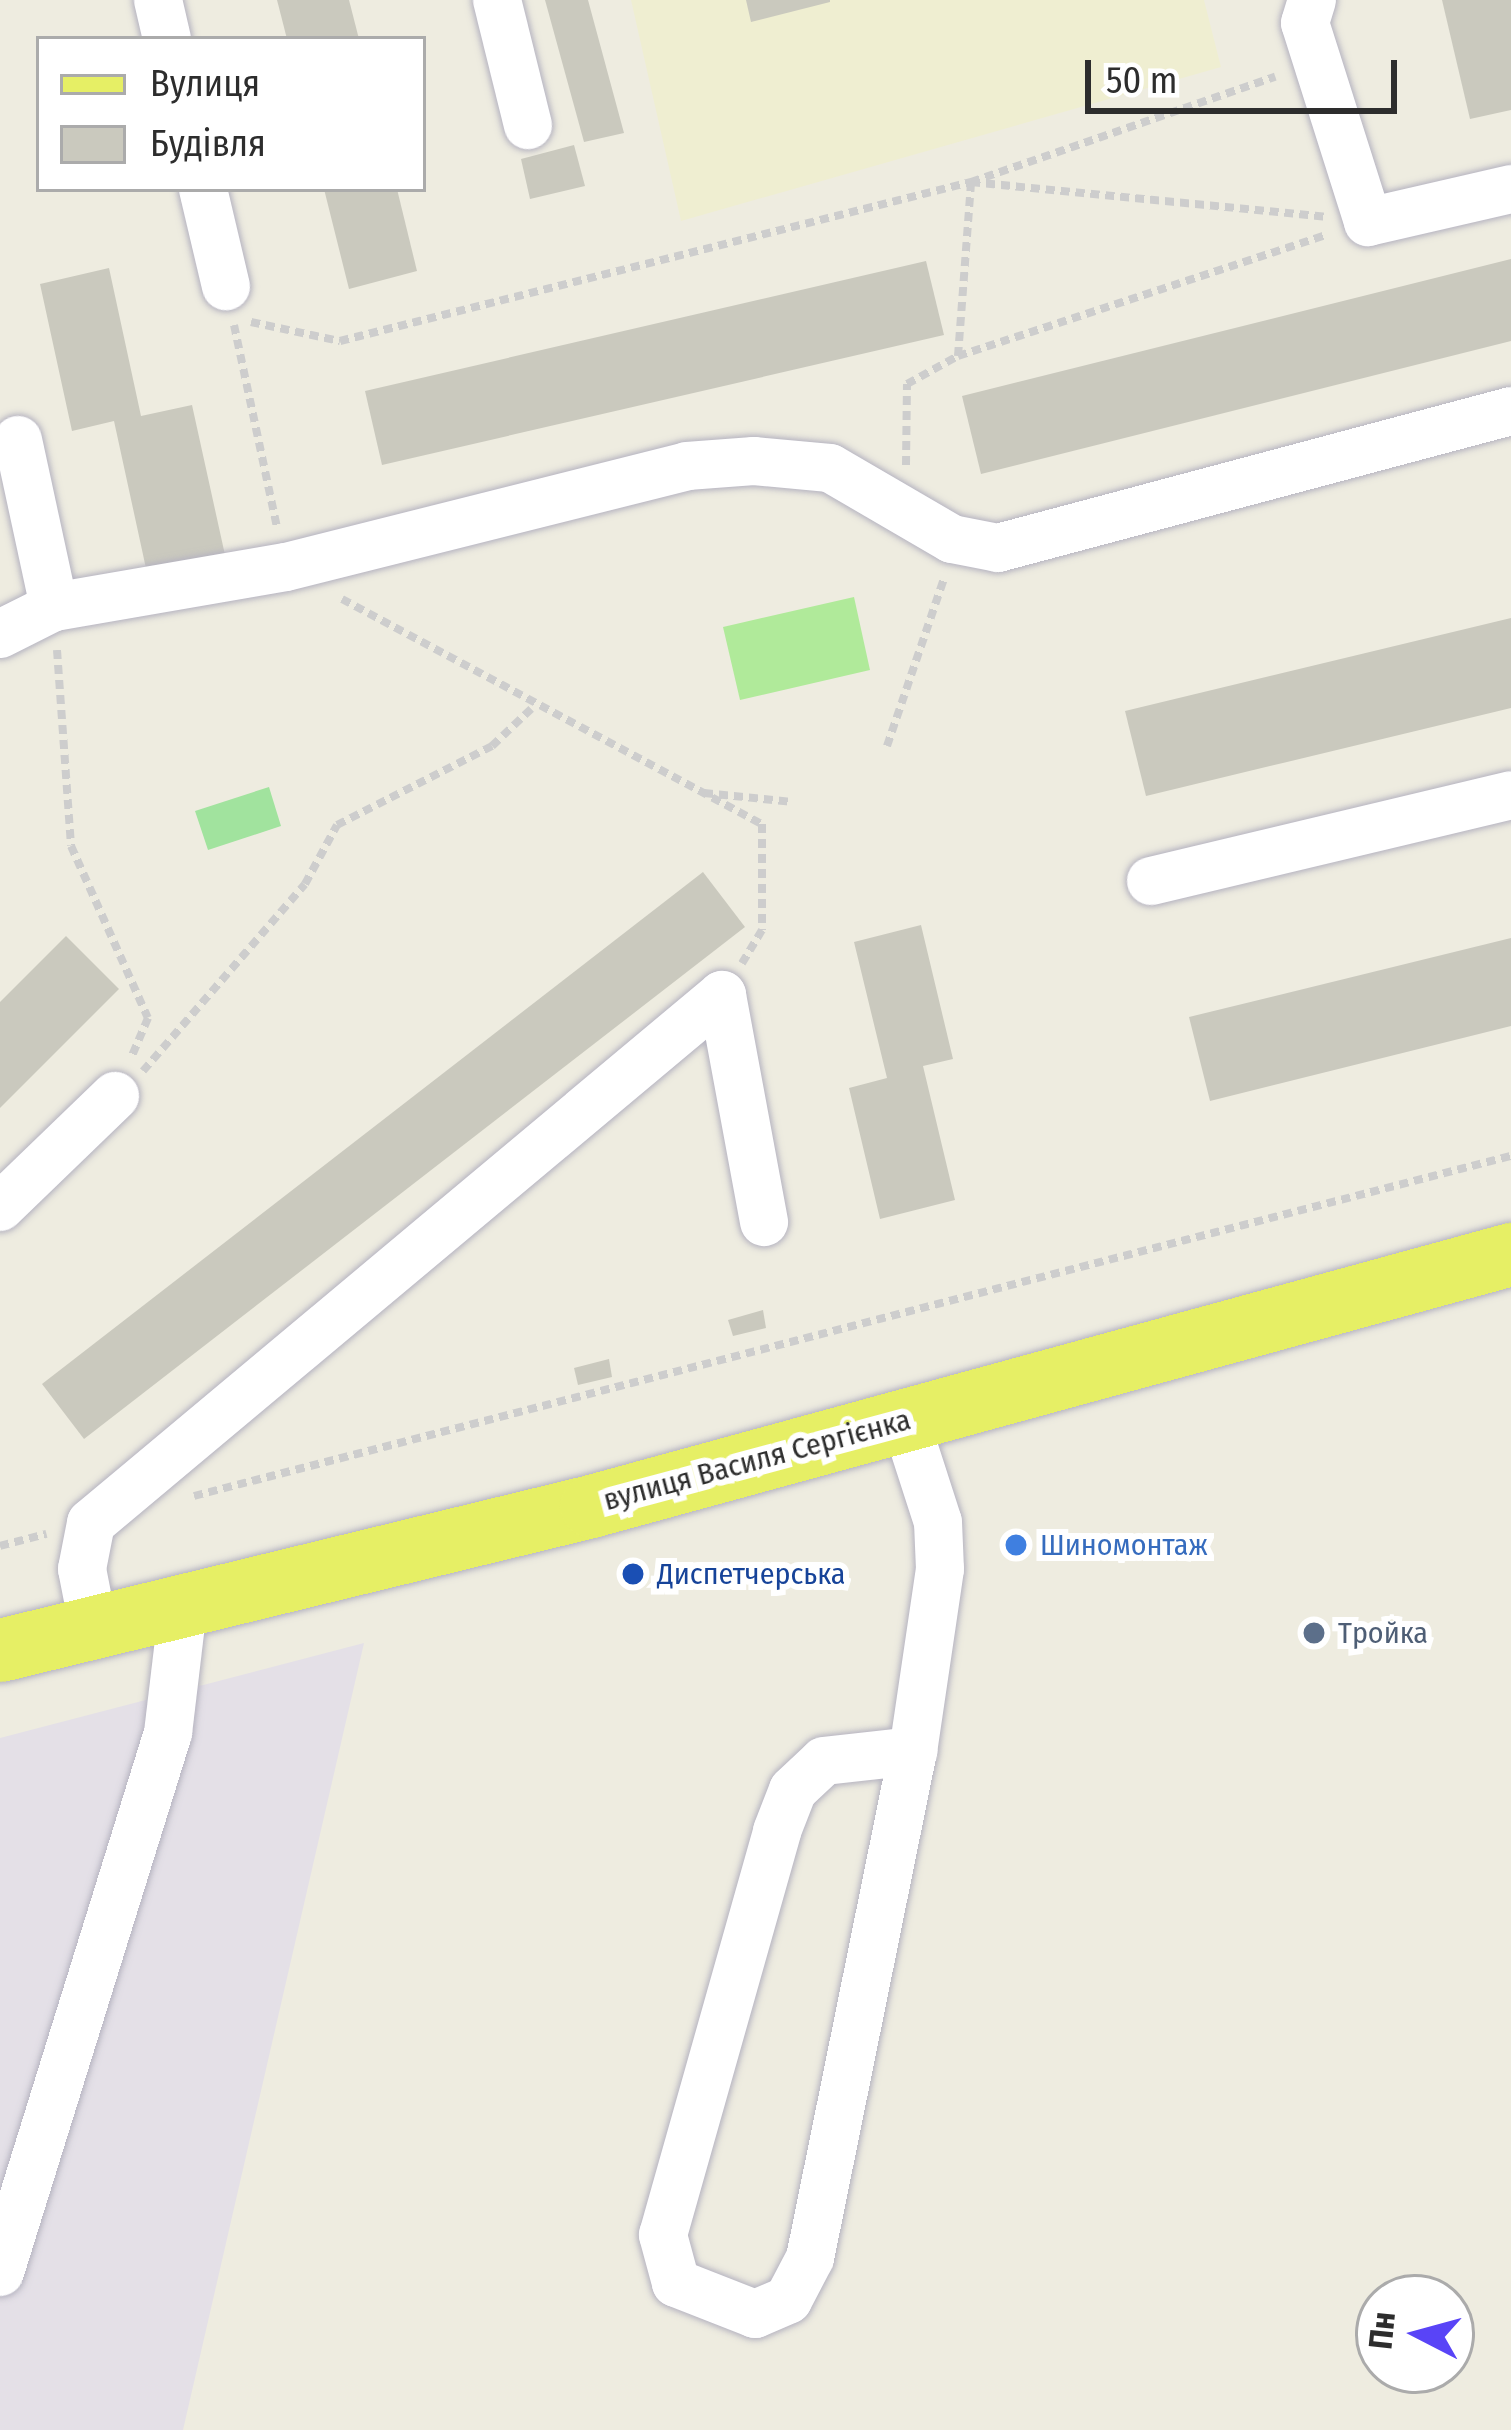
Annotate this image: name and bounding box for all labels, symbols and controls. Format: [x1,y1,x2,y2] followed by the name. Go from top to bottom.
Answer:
[36,36,426,192] legend
[1091,36,1403,110] scale bar
[1106,59,1177,103] text: 50 m
[150,62,260,106] text: Вулиця
[150,122,266,166] text: Будівля
[599,1402,915,1518] street label: вулиця Василя Сергієнка
[1040,1527,1208,1563] place label: Шиномонтаж
[1003,1532,1029,1558] marker: Шиномонтаж
[657,1556,845,1592] place label: Диспетчерська
[620,1561,646,1587] marker: Диспетчерська
[1338,1615,1428,1651] place label: Тройка
[1301,1620,1327,1646] marker: Тройка
[1355,2274,1475,2394] north arrow
[1360,2310,1404,2351] text: Пн

